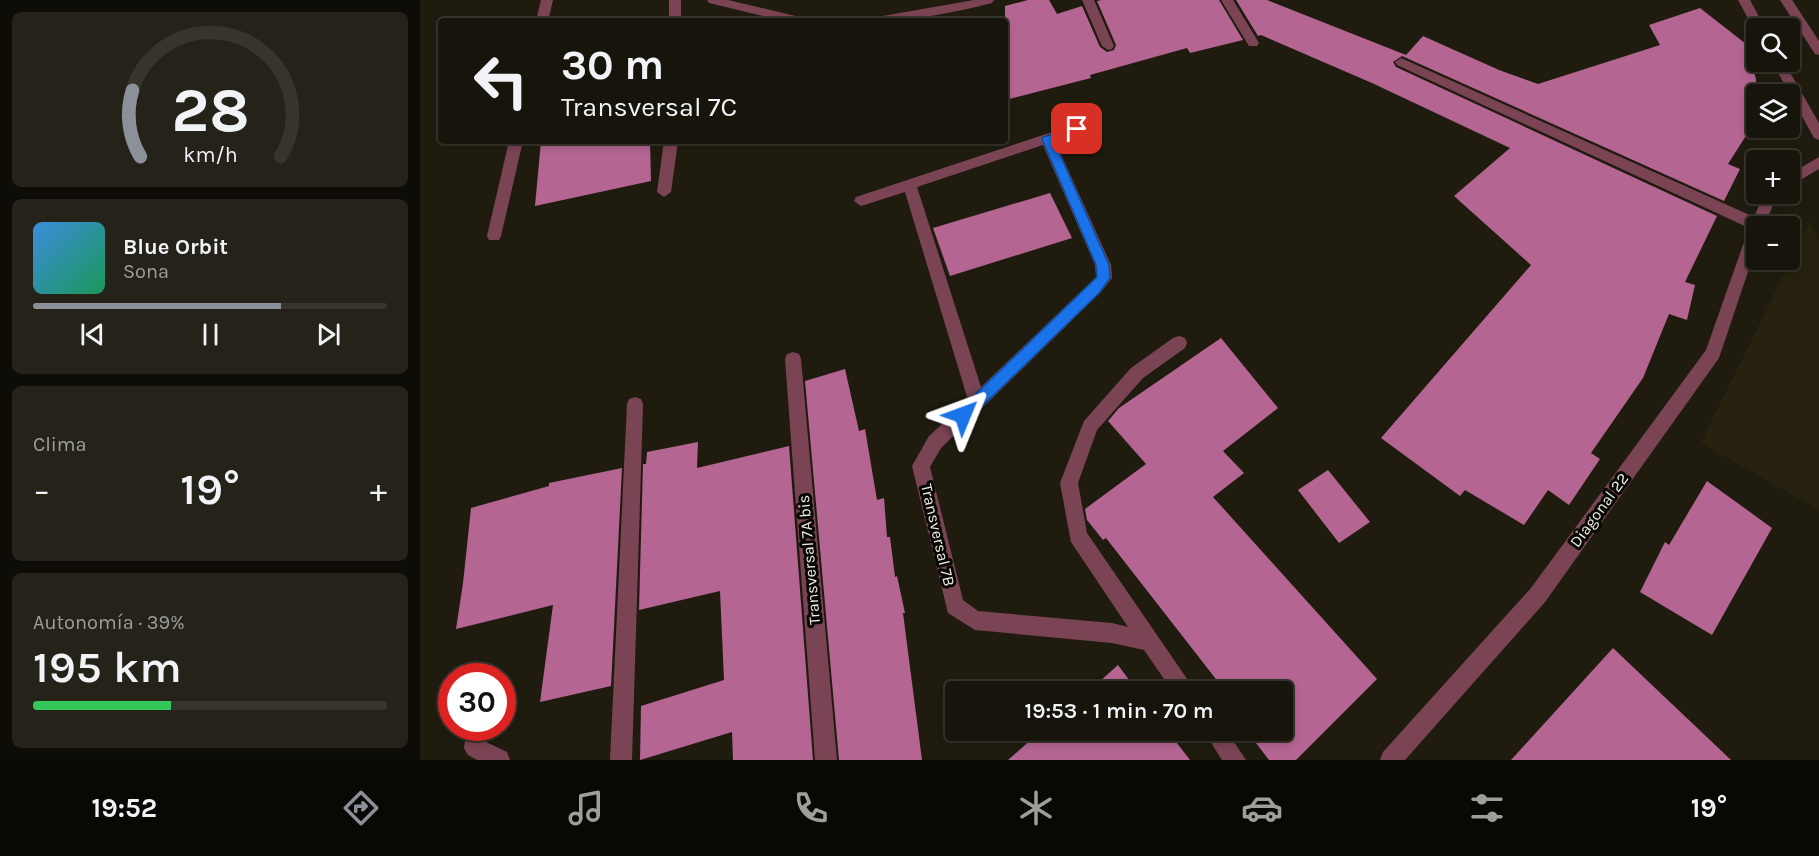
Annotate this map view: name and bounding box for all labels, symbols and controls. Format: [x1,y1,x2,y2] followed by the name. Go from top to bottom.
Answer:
[1746,18,1800,270] map controls
[1746,18,1800,72] button: search
[561,40,664,90] text: 30 m
[462,42,540,120] icon: left
[171,74,249,147] text: 28
[1746,84,1800,138] button: layers
[561,91,737,123] text: Transversal 7C
[1051,103,1102,154] pin
[1060,112,1093,145] icon: arrive
[183,142,237,167] text: km/h
[1746,150,1800,204] button: +
[1746,216,1800,270] button: −
[123,234,228,260] text: Blue Orbit
[123,260,169,283] text: Sona
[76,318,109,351] icon: previous
[194,318,227,351] icon: pause
[312,318,345,351] icon: next
[931,383,995,447] position arrow
[33,433,87,456] text: Clima
[180,463,240,515] text: 19°
[1566,469,1632,551] street label: Diagonal 22
[33,471,50,509] text: −
[370,471,387,509] text: +
[917,482,959,588] street label: Transversal 7B
[794,494,824,626] street label: Transversal 7A bis
[33,611,185,634] text: Autonomía · 39%
[33,641,182,693] text: 195 km
[438,663,516,741] speed limit sign: 30
[1024,698,1214,724] text: 19:53 · 1 min · 70 m
[340,787,382,829] icon: directions
[565,787,607,829] icon: music
[790,787,832,829] icon: phone
[1015,787,1057,829] icon: climate
[1241,787,1283,829] icon: car
[1466,787,1508,829] icon: filters
[92,792,157,824] text: 19:52
[1691,792,1727,824] text: 19°

